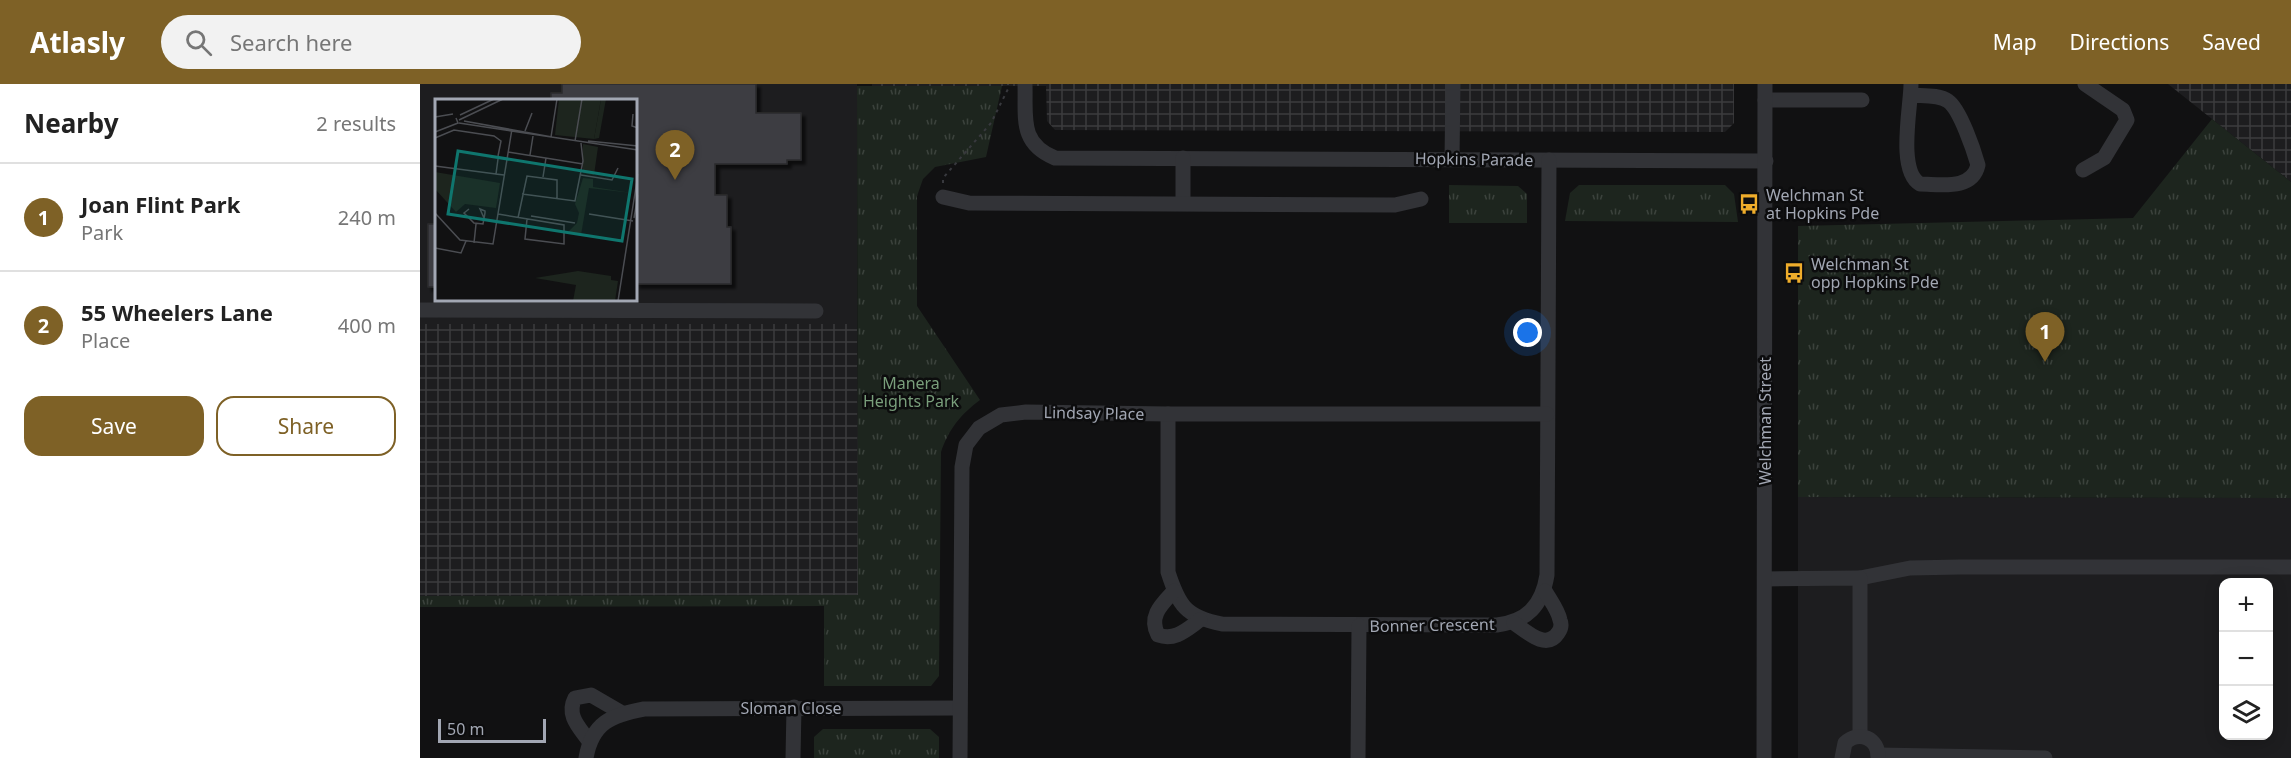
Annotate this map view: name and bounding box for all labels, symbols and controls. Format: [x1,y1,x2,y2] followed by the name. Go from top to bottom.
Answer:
[161,15,581,69] search box
[30,23,125,61] text: Atlasly
[182,26,215,59] icon: search
[230,27,352,57] text: Search here
[1993,28,2037,56] text: Map
[2070,28,2169,56] text: Directions
[2202,28,2261,56] text: Saved
[435,99,638,302] inset map
[24,105,119,141] text: Nearby
[316,110,396,137] text: 2 results
[656,130,694,180] pin: 2
[1415,147,1533,171] street label: Hopkins Parade
[1766,184,1879,224] place label: Welchman St at Hopkins Pde
[81,189,240,219] text: Joan Flint Park
[1737,192,1761,216] bus stop icon: Welchman St at Hopkins Pde
[38,204,49,231] text: 1
[338,204,396,231] text: 240 m
[81,219,123,246] text: Park
[1811,253,1939,293] place label: Welchman St opp Hopkins Pde
[1782,261,1806,285] bus stop icon: Welchman St opp Hopkins Pde
[81,297,273,327] text: 55 Wheelers Lane
[38,312,49,339] text: 2
[338,312,396,339] text: 400 m
[2026,312,2064,362] pin: 1
[1513,318,1542,347] your location
[81,327,130,354] text: Place
[1754,357,1776,485] street label: Welchman Street
[863,372,960,412] park label: Manera Heights Park
[24,396,204,456] button: Save
[216,396,396,456] button: Share
[1043,401,1145,425] street label: Lindsay Place
[2219,578,2273,740] map controls
[2219,578,2273,632] button: +
[1369,613,1495,637] street label: Bonner Crescent
[2219,632,2273,686] button: −
[2219,686,2273,740] button: layers
[740,697,842,719] street label: Sloman Close
[438,716,546,744] scale bar
[447,718,484,740] text: 50 m

